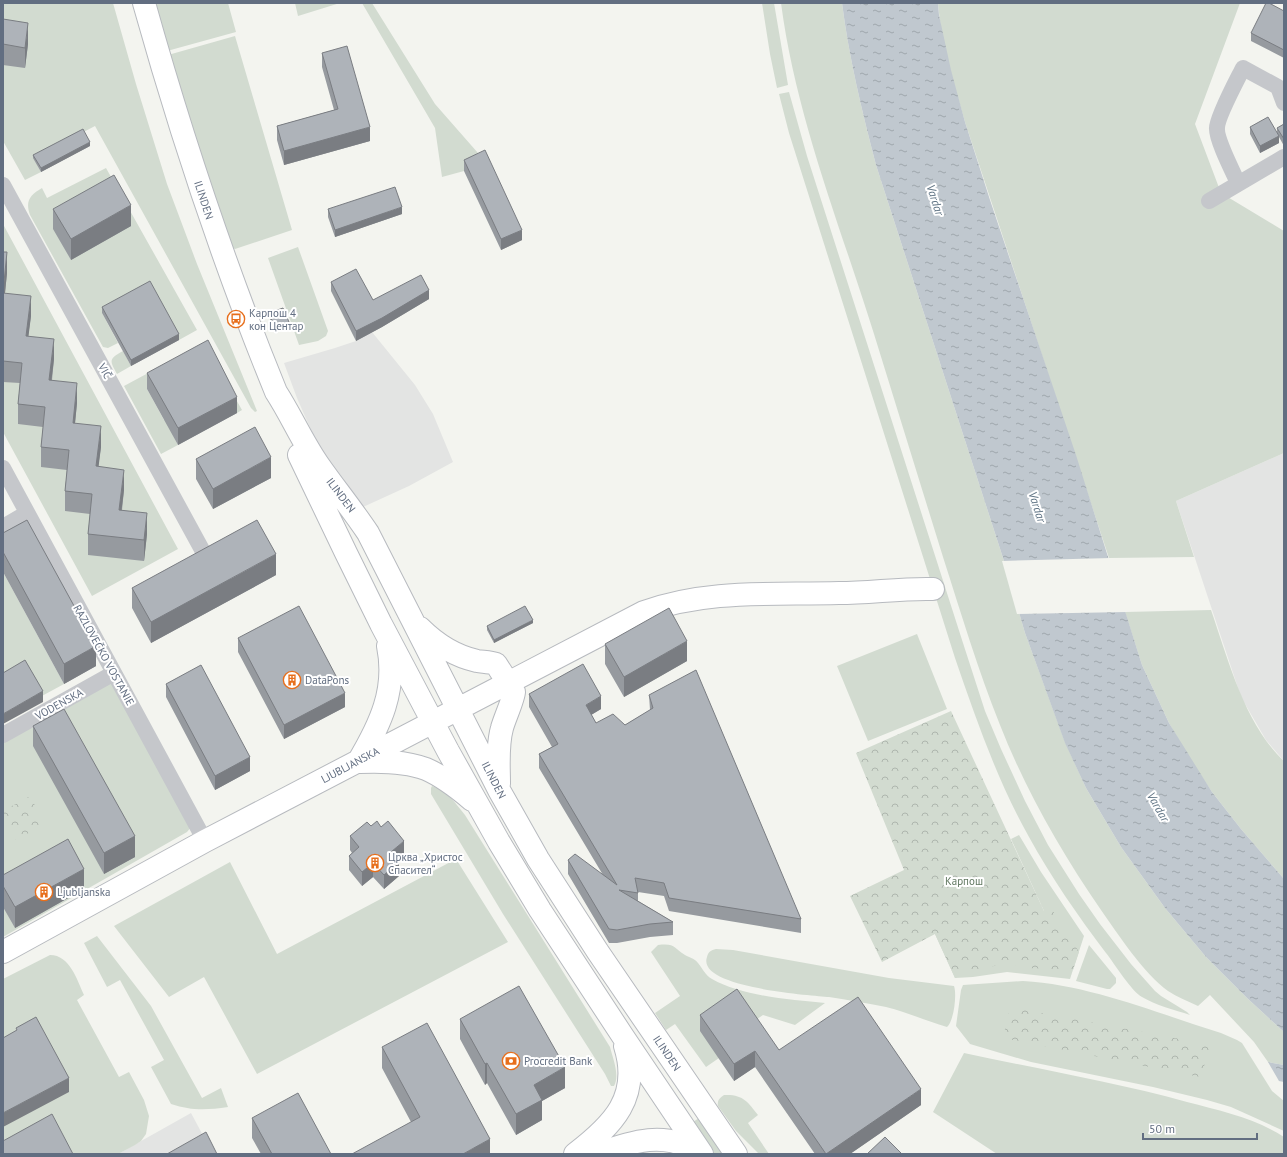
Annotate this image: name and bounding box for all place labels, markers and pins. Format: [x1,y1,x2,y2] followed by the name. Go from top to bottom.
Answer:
[249,306,304,333] place label: Карпош 4 кон Центар
[226,309,246,329] bus stop icon: Карпош 4 кон Центар
[282,670,302,690] building icon: DataPons
[305,673,350,687] place label: DataPons
[388,850,463,877] place label: Црква „Христос Спасител“
[365,853,385,873] building icon: Црква „Христос Спасител“
[34,882,54,902] building icon: Ljubljanska
[57,885,110,899] place label: Ljubljanska
[501,1051,521,1071] bank icon: Procredit Bank
[524,1054,593,1068] place label: Procredit Bank

